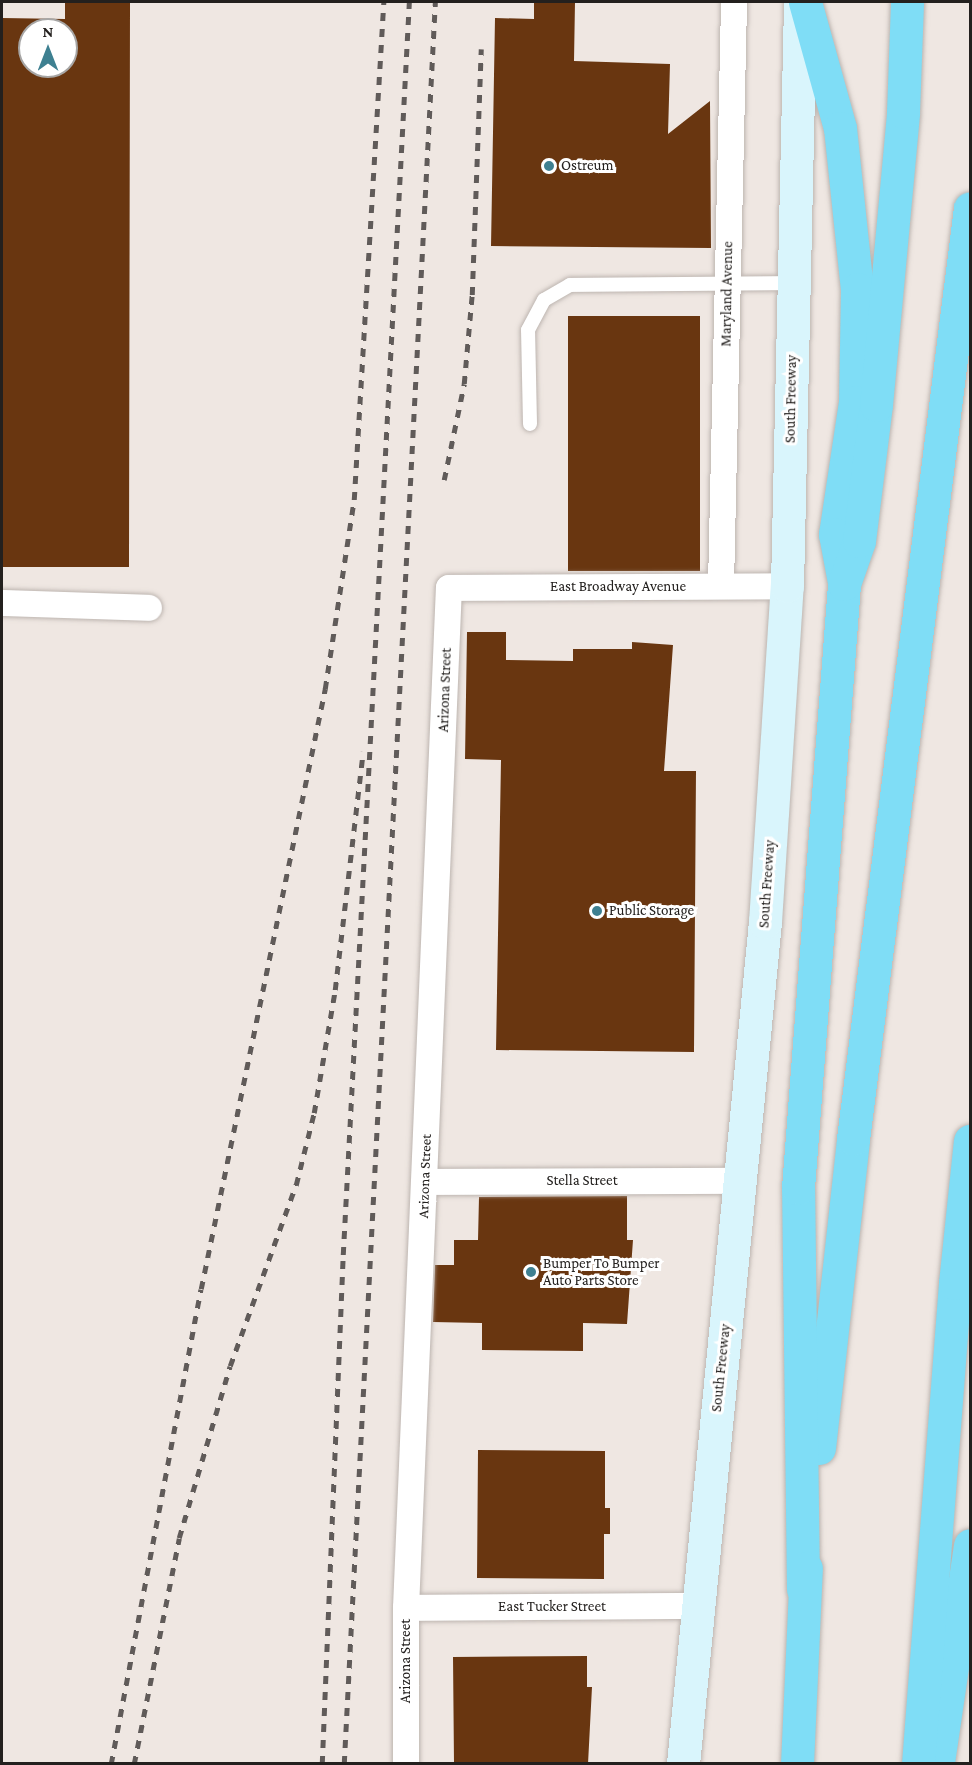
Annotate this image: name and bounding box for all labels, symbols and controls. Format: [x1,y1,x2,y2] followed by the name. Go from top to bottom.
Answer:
[18,18,78,78] north arrow
[43,23,53,40] text: N
[561,157,614,175] place label: Ostreum
[542,159,556,173] marker: Ostreum
[717,241,737,347] street label: Maryland Avenue
[781,355,801,443] street label: South Freeway
[550,578,686,596] street label: East Broadway Avenue
[435,647,455,733] street label: Arizona Street
[755,839,779,929] street label: South Freeway
[609,902,694,920] place label: Public Storage
[590,904,604,918] marker: Public Storage
[415,1133,435,1219] street label: Arizona Street
[546,1172,618,1190] street label: Stella Street
[543,1254,660,1289] place label: Bumper To Bumper Auto Parts Store
[524,1265,538,1279] marker: Bumper To Bumper Auto Parts Store
[707,1323,735,1413] street label: South Freeway
[498,1598,606,1616] street label: East Tucker Street
[397,1619,415,1703] street label: Arizona Street

